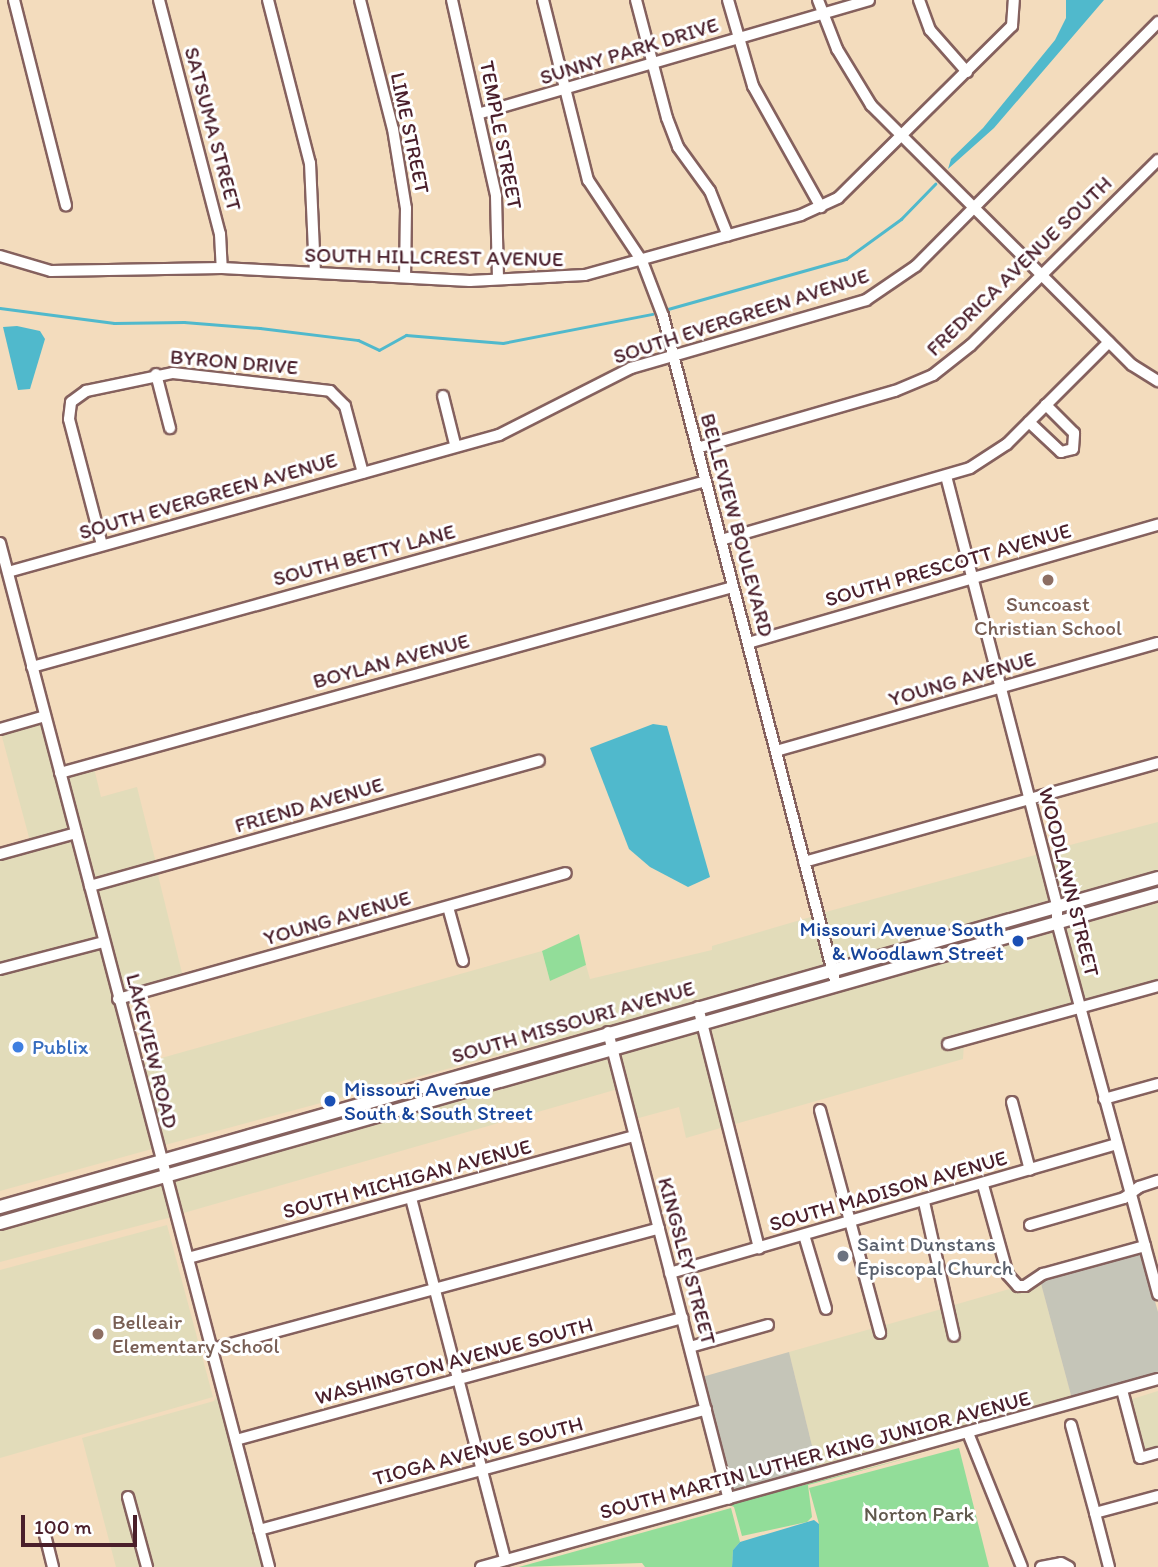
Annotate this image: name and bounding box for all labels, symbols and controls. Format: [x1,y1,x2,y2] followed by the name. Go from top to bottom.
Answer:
[537,12,721,90] street label: SUNNY PARK DRIVE
[179,44,247,214] street label: SATSUMA STREET
[474,58,528,212] street label: TEMPLE STREET
[385,70,435,196] street label: LIME STREET
[921,171,1117,361] street label: FREDRICA AVENUE SOUTH
[304,242,564,272] street label: SOUTH HILLCREST AVENUE
[610,263,872,369] street label: SOUTH EVERGREEN AVENUE
[167,344,301,380] street label: BYRON DRIVE
[695,411,779,639] street label: BELLEVIEW BOULEVARD
[76,447,340,545] street label: SOUTH EVERGREEN AVENUE
[823,518,1073,612] street label: SOUTH PRESCOTT AVENUE
[270,519,458,591] street label: SOUTH BETTY LANE
[1040,572,1056,588] marker: Suncoast Christian School
[974,591,1122,641] place label: Suncoast Christian School
[310,628,472,694] street label: BOYLAN AVENUE
[886,646,1038,712] street label: YOUNG AVENUE
[232,772,386,838] street label: FRIEND AVENUE
[1033,785,1105,979] street label: WOODLAWN STREET
[261,885,413,951] street label: YOUNG AVENUE
[800,916,1004,966] place label: Missouri Avenue South & Woodlawn Street
[1010,933,1026,949] marker: Missouri Avenue South & Woodlawn Street
[121,971,183,1131] street label: LAKEVIEW ROAD
[449,975,697,1069] street label: SOUTH MISSOURI AVENUE
[32,1034,88,1060] place label: Publix
[10,1039,26,1055] marker: Publix
[344,1076,533,1126] place label: Missouri Avenue South & South Street
[322,1093,338,1109] marker: Missouri Avenue South & South Street
[281,1134,533,1224] street label: SOUTH MICHIGAN AVENUE
[768,1145,1008,1237] street label: SOUTH MADISON AVENUE
[653,1174,721,1348] street label: KINGSLEY STREET
[857,1231,1013,1281] place label: Saint Dunstans Episcopal Church
[835,1248,851,1264] marker: Saint Dunstans Episcopal Church
[112,1309,279,1359] place label: Belleair Elementary School
[313,1312,595,1410] street label: WASHINGTON AVENUE SOUTH
[90,1326,106,1342] marker: Belleair Elementary School
[600,1386,1030,1524] street label: SOUTH MARTIN LUTHER KING JUNIOR AVENUE
[370,1411,586,1491] street label: TIOGA AVENUE SOUTH
[24,1500,140,1544] scale bar
[864,1501,974,1527] park label: Norton Park
[34,1514,92,1539] text: 100 m

